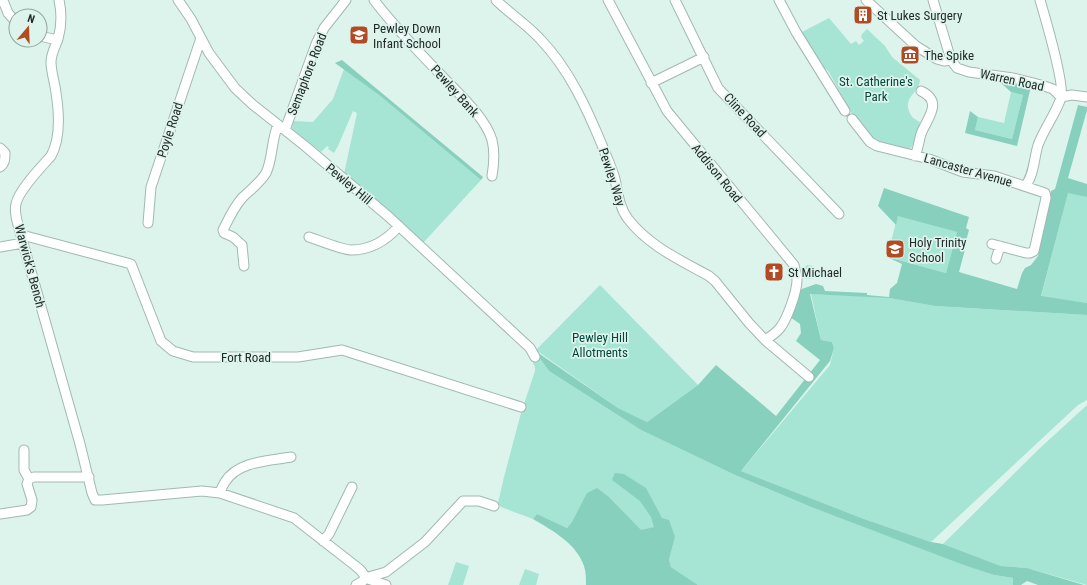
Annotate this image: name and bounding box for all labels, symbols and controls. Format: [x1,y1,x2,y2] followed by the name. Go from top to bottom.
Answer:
[852,4,874,26] building icon: St Lukes Surgery
[8,8,48,48] north arrow
[877,8,963,23] place label: St Lukes Surgery
[26,12,37,26] text: N
[373,21,441,51] place label: Pewley Down Infant School
[348,24,370,46] school or university icon: Pewley Down Infant School
[284,31,330,117] street label: Semaphore Road
[899,44,921,66] museum icon: The Spike
[924,48,974,63] place label: The Spike
[428,62,482,120] street label: Pewley Bank
[979,66,1045,94] street label: Warren Road
[839,74,913,104] park label: St. Catherine's Park
[721,90,769,140] street label: Cline Road
[154,101,186,159] street label: Poyle Road
[689,141,745,205] street label: Addison Road
[596,146,629,209] street label: Pewley Way
[922,150,1014,190] street label: Lancaster Avenue
[323,160,375,208] street label: Pewley Hill
[12,223,48,309] street label: Warwick's Bench
[909,235,967,265] place label: Holy Trinity School
[884,238,906,260] school or university icon: Holy Trinity School
[763,261,785,283] church icon: St Michael
[788,265,842,280] place label: St Michael
[572,330,628,360] park label: Pewley Hill Allotments
[221,350,271,365] street label: Fort Road

